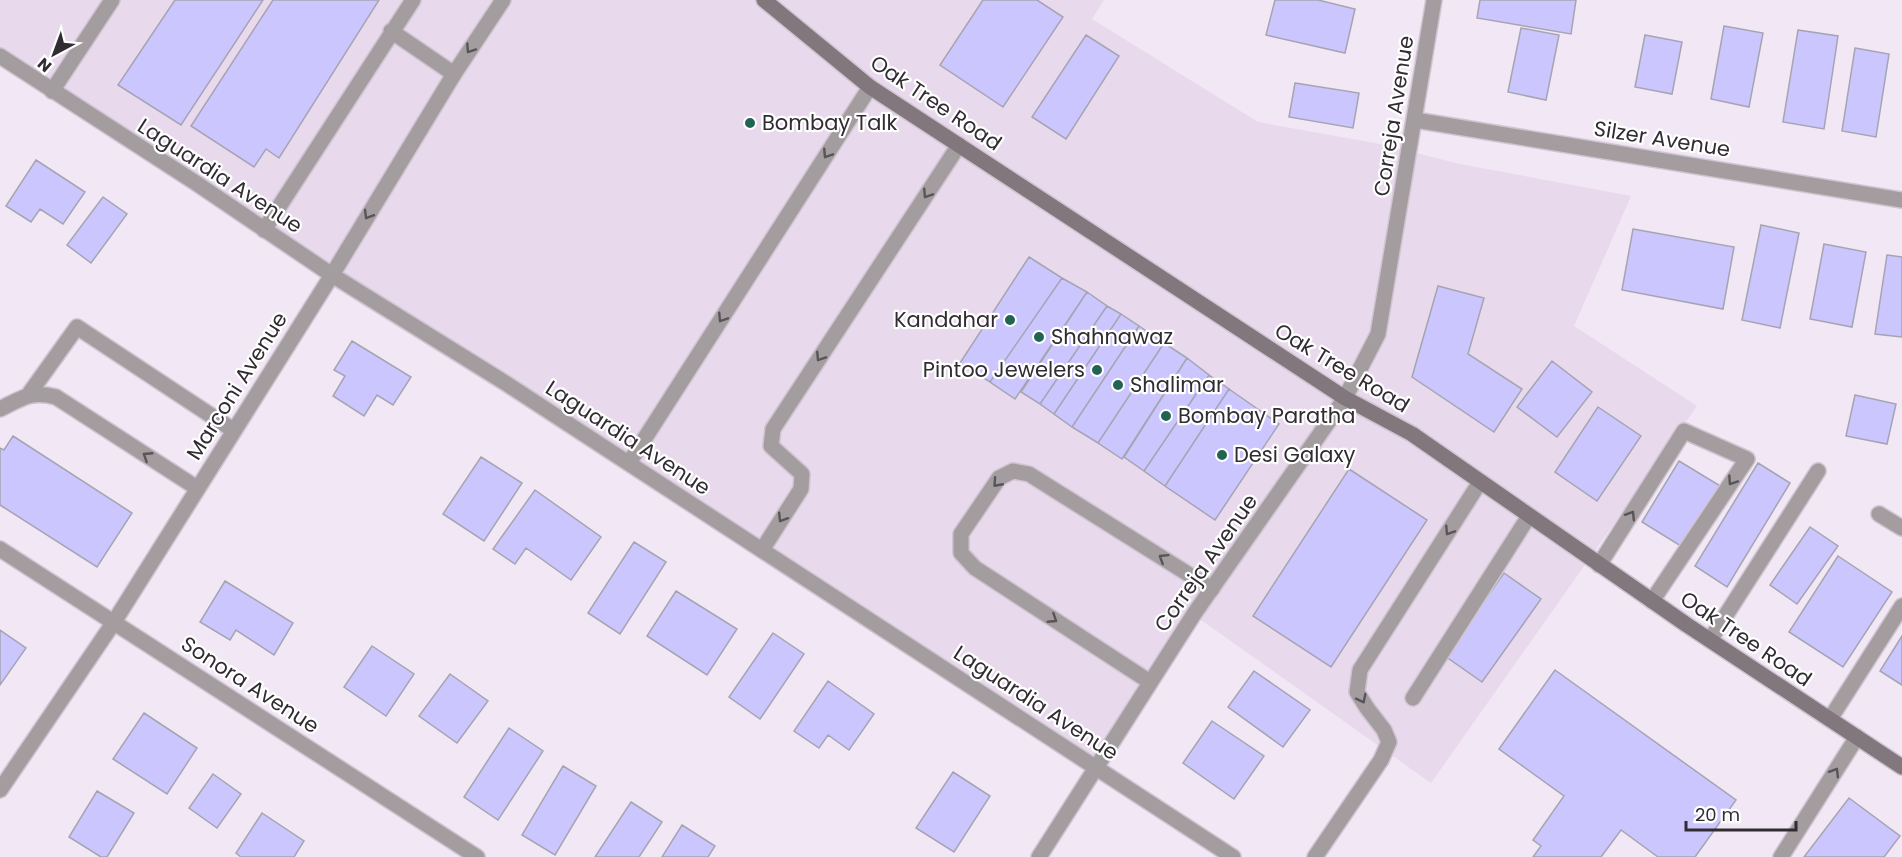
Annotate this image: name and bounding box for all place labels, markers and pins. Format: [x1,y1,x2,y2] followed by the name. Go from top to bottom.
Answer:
[762,108,897,137] place label: Bombay Talk
[743,116,757,130] marker: Bombay Talk
[894,305,998,334] place label: Kandahar
[1003,313,1017,327] marker: Kandahar
[1051,322,1173,351] place label: Shahnawaz
[1032,330,1046,344] marker: Shahnawaz
[923,355,1085,384] place label: Pintoo Jewelers
[1090,363,1104,377] marker: Pintoo Jewelers
[1130,370,1224,399] place label: Shalimar
[1111,378,1125,392] marker: Shalimar
[1178,401,1355,430] place label: Bombay Paratha
[1159,409,1173,423] marker: Bombay Paratha
[1234,440,1356,469] place label: Desi Galaxy
[1215,448,1229,462] marker: Desi Galaxy

